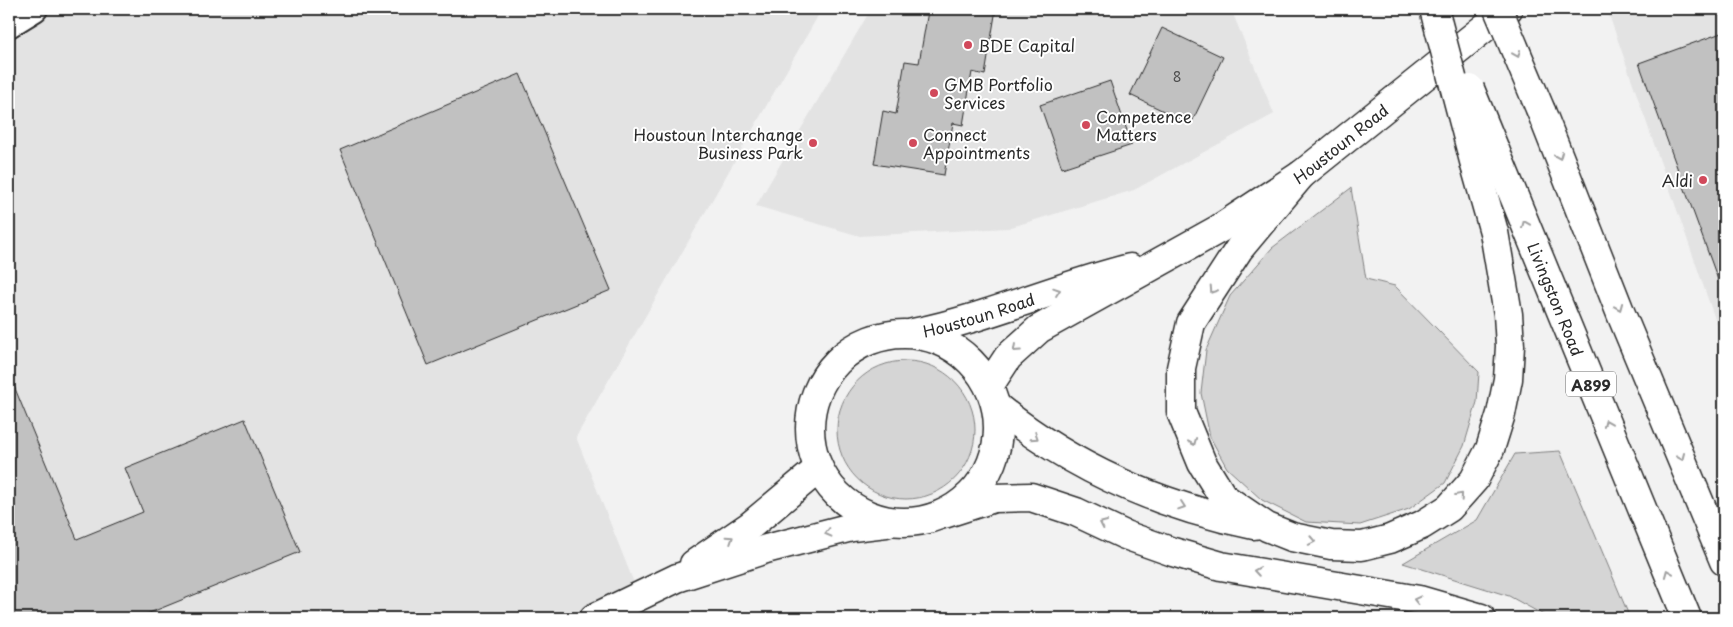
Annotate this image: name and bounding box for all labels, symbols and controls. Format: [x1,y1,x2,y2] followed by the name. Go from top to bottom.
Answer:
[978,33,1075,57] place label: BDE Capital
[962,39,974,51] marker: BDE Capital
[1510,49,1521,58] one-way arrow
[1173,66,1181,87] house number: 8
[944,72,1053,114] place label: GMB Portfolio Services
[928,87,940,99] marker: GMB Portfolio Services
[1288,98,1393,189] street label: Houstoun Road
[1096,104,1192,146] place label: Competence Matters
[1080,119,1092,131] marker: Competence Matters
[634,122,803,164] place label: Houstoun Interchange Business Park
[923,122,1030,164] place label: Connect Appointments
[807,137,819,149] marker: Houstoun Interchange Business Park
[907,137,919,149] marker: Connect Appointments
[1553,151,1563,160] one-way arrow
[1662,168,1693,192] place label: Aldi
[1697,174,1709,186] marker: Aldi
[1521,220,1532,229] one-way arrow
[1522,238,1590,359] street label: Livingston Road
[1210,284,1219,293] one-way arrow
[920,286,1038,343] street label: Houstoun Road
[1052,287,1060,297] one-way arrow
[1613,302,1623,311] one-way arrow
[1013,344,1022,353] one-way arrow
[1566,372,1616,396] road number: A899
[1602,419,1613,428] one-way arrow
[1030,431,1039,440] one-way arrow
[1187,437,1198,446] one-way arrow
[1675,452,1685,461] one-way arrow
[1454,493,1463,502] one-way arrow
[1177,500,1185,510] one-way arrow
[1099,521,1108,531] one-way arrow
[823,527,832,538] one-way arrow
[725,535,734,545] one-way arrow
[1307,535,1316,545] one-way arrow
[1253,567,1262,577] one-way arrow
[1664,569,1675,578] one-way arrow
[1413,595,1422,606] one-way arrow

